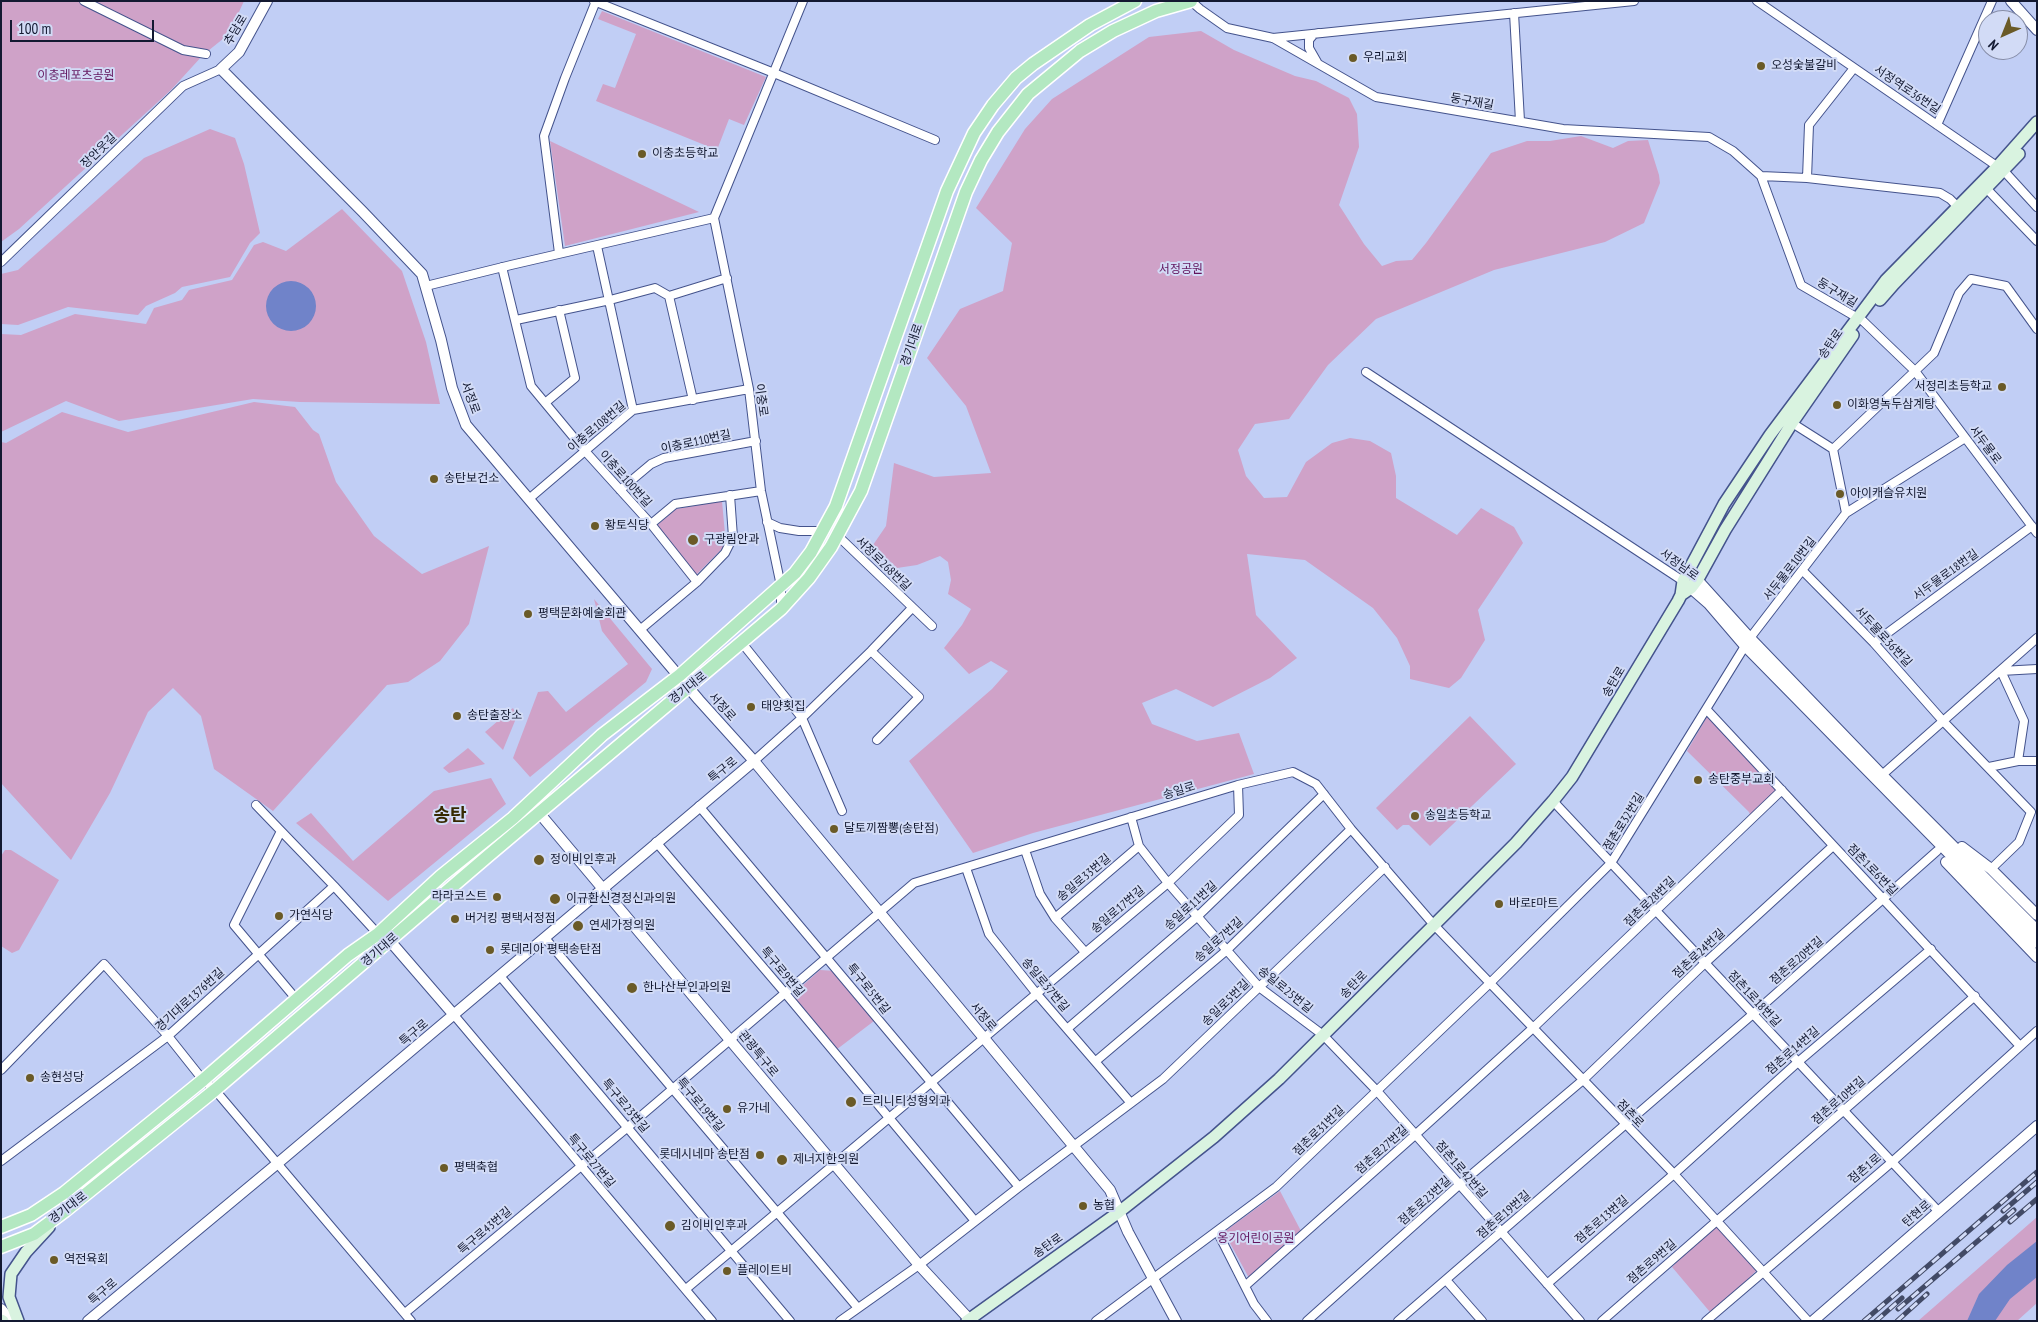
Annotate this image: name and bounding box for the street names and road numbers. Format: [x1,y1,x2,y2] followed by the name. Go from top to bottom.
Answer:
[221,12,251,48] street label: 추담로
[1871,62,1943,118] street label: 서정역로36번길
[1449,91,1495,113] street label: 둥구재길
[78,130,120,172] street label: 장안웃길
[1814,275,1860,311] street label: 둥구재길
[898,322,926,368] street label: 경기대로
[1816,326,1846,362] street label: 송탄로
[458,380,482,416] street label: 서정로
[752,383,770,417] street label: 이충로
[565,399,629,455] street label: 이충로108번길
[1966,423,2004,467] street label: 서두물로
[660,428,732,456] street label: 이충로110번길
[596,448,654,510] street label: 이충로100번길
[852,534,914,594] street label: 서정로268번길
[1761,534,1819,604] street label: 서두물로10번길
[1657,546,1701,584] street label: 서정남로
[1911,547,1981,603] street label: 서두물로18번길
[1851,604,1915,670] street label: 서두물로36번길
[1599,664,1629,700] street label: 송탄로
[666,669,710,707] street label: 경기대로
[706,690,738,724] street label: 서정로
[706,754,740,786] street label: 특구로
[1161,779,1197,803] street label: 송일로
[1600,790,1648,854] street label: 점촌로32번길
[1844,841,1900,899] street label: 점촌1로6번길
[1054,851,1114,905] street label: 송일로33번길
[1621,874,1679,930] street label: 점촌로28번길
[1162,879,1220,933] street label: 송일로11번길
[1088,883,1148,937] street label: 송일로17번길
[1192,914,1246,966] street label: 송일로7번길
[1670,926,1728,982] street label: 점촌로24번길
[359,930,401,970] street label: 경기대로
[1767,934,1827,988] street label: 점촌로20번길
[757,944,807,1000] street label: 특구로9번길
[1018,955,1072,1015] street label: 송일로37번길
[843,961,893,1017] street label: 특구로5번길
[1255,964,1315,1016] street label: 송일로25번길
[153,965,227,1035] street label: 경기대로1376번길
[1337,968,1371,1002] street label: 송탄로
[1724,968,1784,1030] street label: 점촌1로18번길
[1199,977,1253,1029] street label: 송일로5번길
[967,1000,999,1034] street label: 서정로
[397,1017,431,1049] street label: 특구로
[1763,1024,1823,1078] street label: 점촌로14번길
[735,1028,781,1080] street label: 관광특구로
[1809,1074,1869,1128] street label: 점촌로10번길
[673,1075,727,1135] street label: 특구로19번길
[598,1076,652,1136] street label: 특구로23번길
[1613,1097,1647,1131] street label: 점촌로
[1290,1103,1348,1159] street label: 점촌로31번길
[1353,1123,1411,1177] street label: 점촌로27번길
[564,1131,618,1191] street label: 특구로27번길
[1432,1138,1490,1202] street label: 점촌1로42번길
[1846,1151,1884,1187] street label: 점촌1로
[1396,1174,1454,1228] street label: 점촌로23번길
[1474,1188,1534,1242] street label: 점촌로19번길
[46,1189,90,1227] street label: 경기대로
[1572,1193,1632,1247] street label: 점촌로13번길
[1900,1198,1934,1230] street label: 탄현로
[455,1204,515,1258] street label: 특구로43번길
[1030,1231,1066,1261] street label: 송탄로
[1624,1237,1680,1287] street label: 점촌로9번길
[86,1276,120,1308] street label: 특구로

